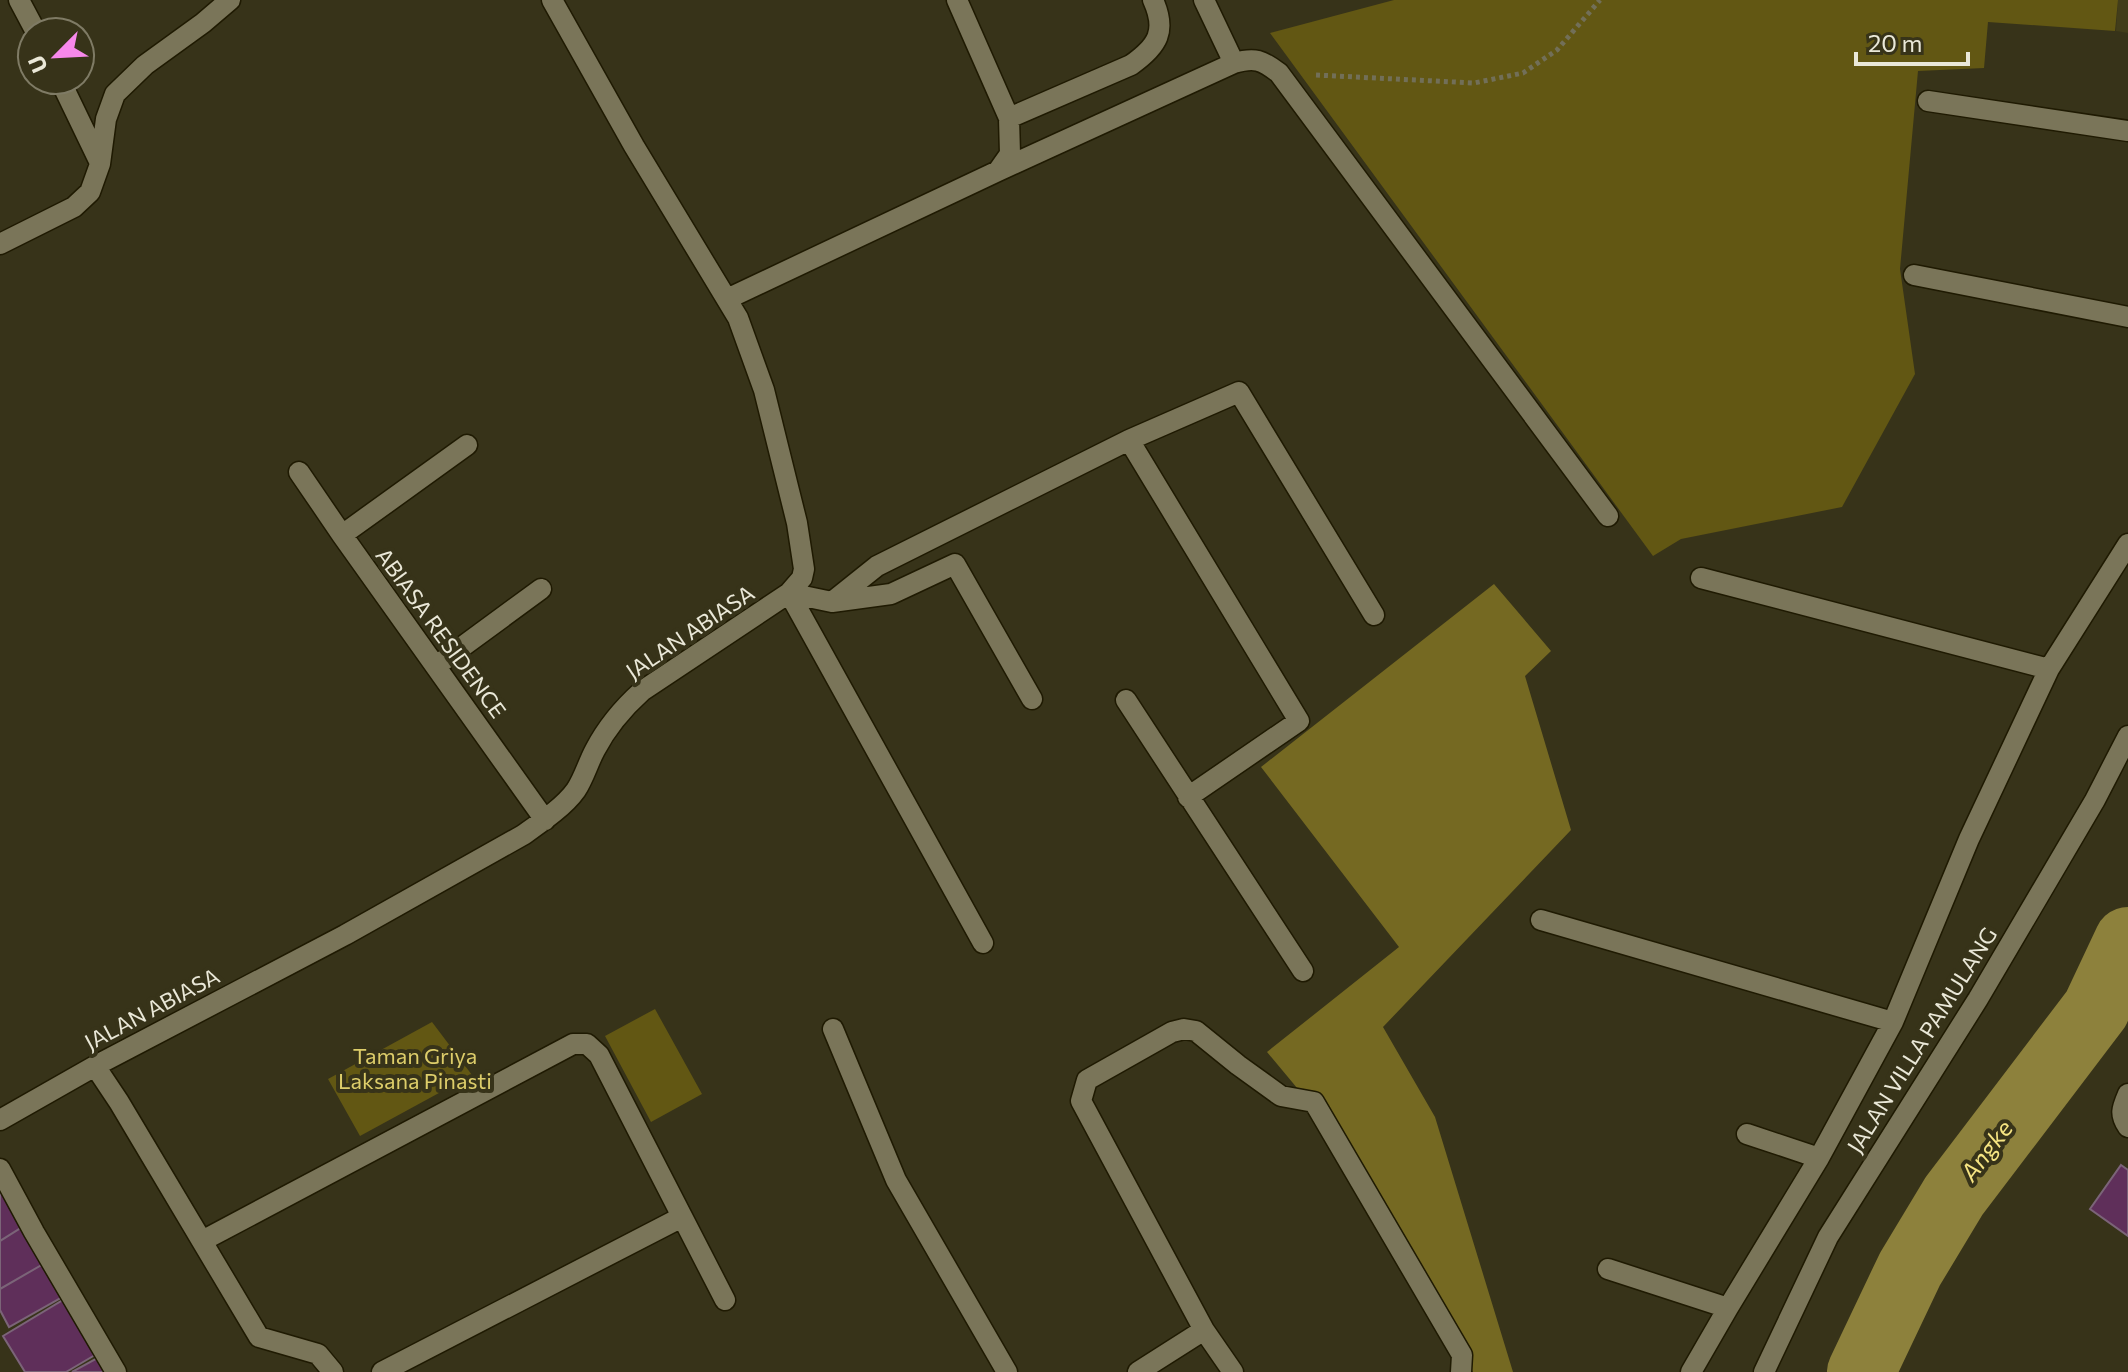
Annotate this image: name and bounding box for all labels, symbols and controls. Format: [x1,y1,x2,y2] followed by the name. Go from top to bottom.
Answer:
[16,16,96,96] north arrow
[1856,16,1968,66] scale bar
[1868,28,1922,57] text: 20 m
[22,52,53,77] text: U
[371,542,512,723] street label: ABIASA RESIDENCE
[620,579,759,684] street label: JALAN ABIASA
[1841,922,2002,1158] street label: JALAN VILLA PAMULANG
[80,962,224,1055] street label: JALAN ABIASA
[338,1042,492,1094] park label: Taman Griya Laksana Pinasti
[1953,1114,2018,1187] water label: Angke

